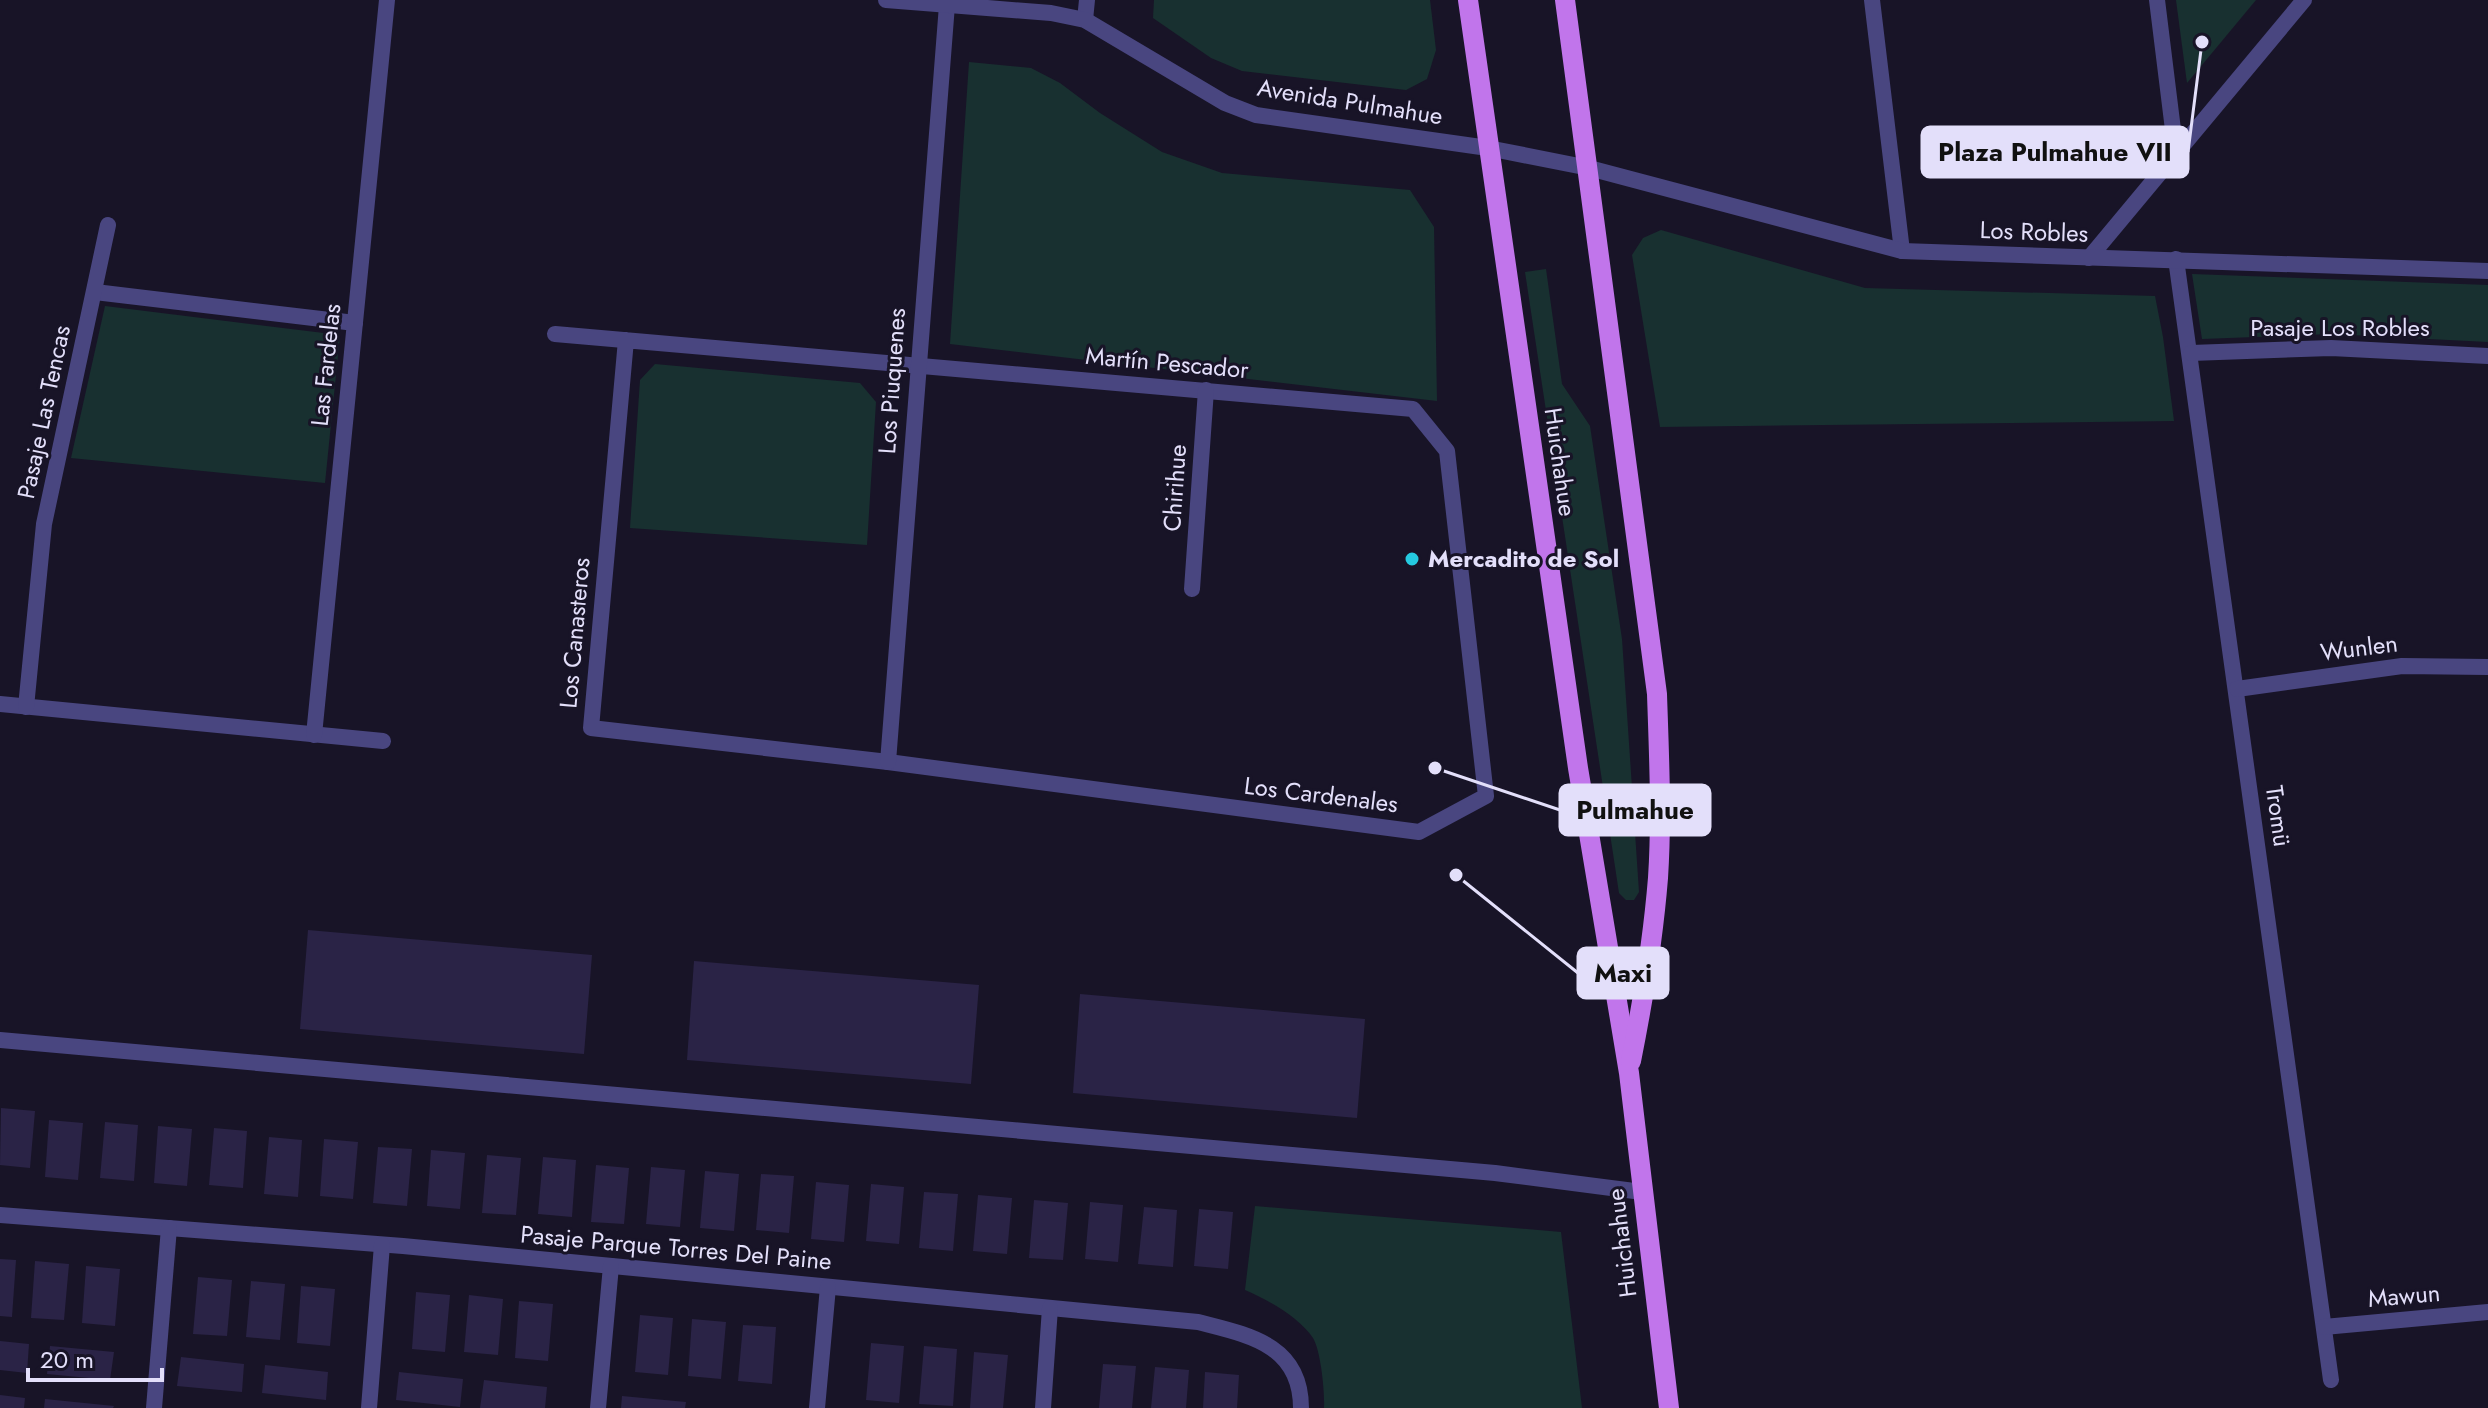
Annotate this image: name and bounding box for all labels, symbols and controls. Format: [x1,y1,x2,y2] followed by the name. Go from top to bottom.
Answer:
[1255,70,1445,133] street label: Avenida Pulmahue
[1922,127,2188,177] callout: Plaza Pulmahue VII
[1938,133,2172,171] text: Plaza Pulmahue VII
[1979,212,2089,251] street label: Los Robles
[302,302,349,428] street label: Las Fardelas
[869,307,914,455] street label: Los Piuquenes
[2250,310,2430,345] street label: Pasaje Los Robles
[8,322,79,502] street label: Pasaje Las Tencas
[1084,338,1251,387] street label: Martín Pescador
[1536,405,1585,518] street label: Huichahue
[1154,443,1195,533] street label: Chirihue
[1428,541,1619,576] place label: Mercadito de Sol
[1403,550,1421,568] marker: Mercadito de Sol
[550,556,599,710] street label: Los Canasteros
[2318,625,2400,670] street label: Wunlen
[1242,768,1400,821] street label: Los Cardenales
[2257,783,2300,849] street label: Tromü
[1560,785,1710,835] callout: Pulmahue
[1576,791,1694,829] text: Pulmahue
[1578,948,1668,998] callout: Maxi
[1594,954,1652,992] text: Maxi
[1597,1187,1646,1299] street label: Huichahue
[519,1216,833,1279] street label: Pasaje Parque Torres Del Paine
[2366,1275,2442,1316] street label: Mawun
[28,1332,162,1382] scale bar
[40,1342,94,1377] text: 20 m

